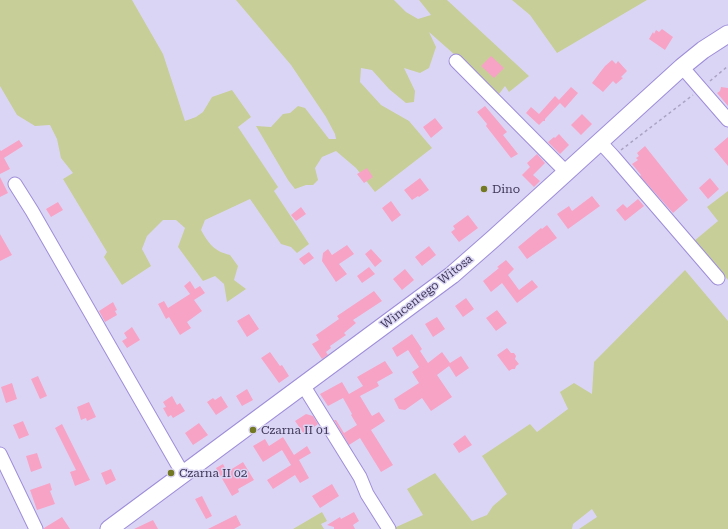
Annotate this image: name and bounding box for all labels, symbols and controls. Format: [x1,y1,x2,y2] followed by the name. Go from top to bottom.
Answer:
[492,182,520,196] place label: Dino
[479,184,489,194] marker: Dino
[378,252,476,332] street label: Wincentego Witosa
[261,423,329,437] place label: Czarna II 01
[248,425,258,435] marker: Czarna II 01
[179,466,247,480] place label: Czarna II 02
[166,468,176,478] marker: Czarna II 02

